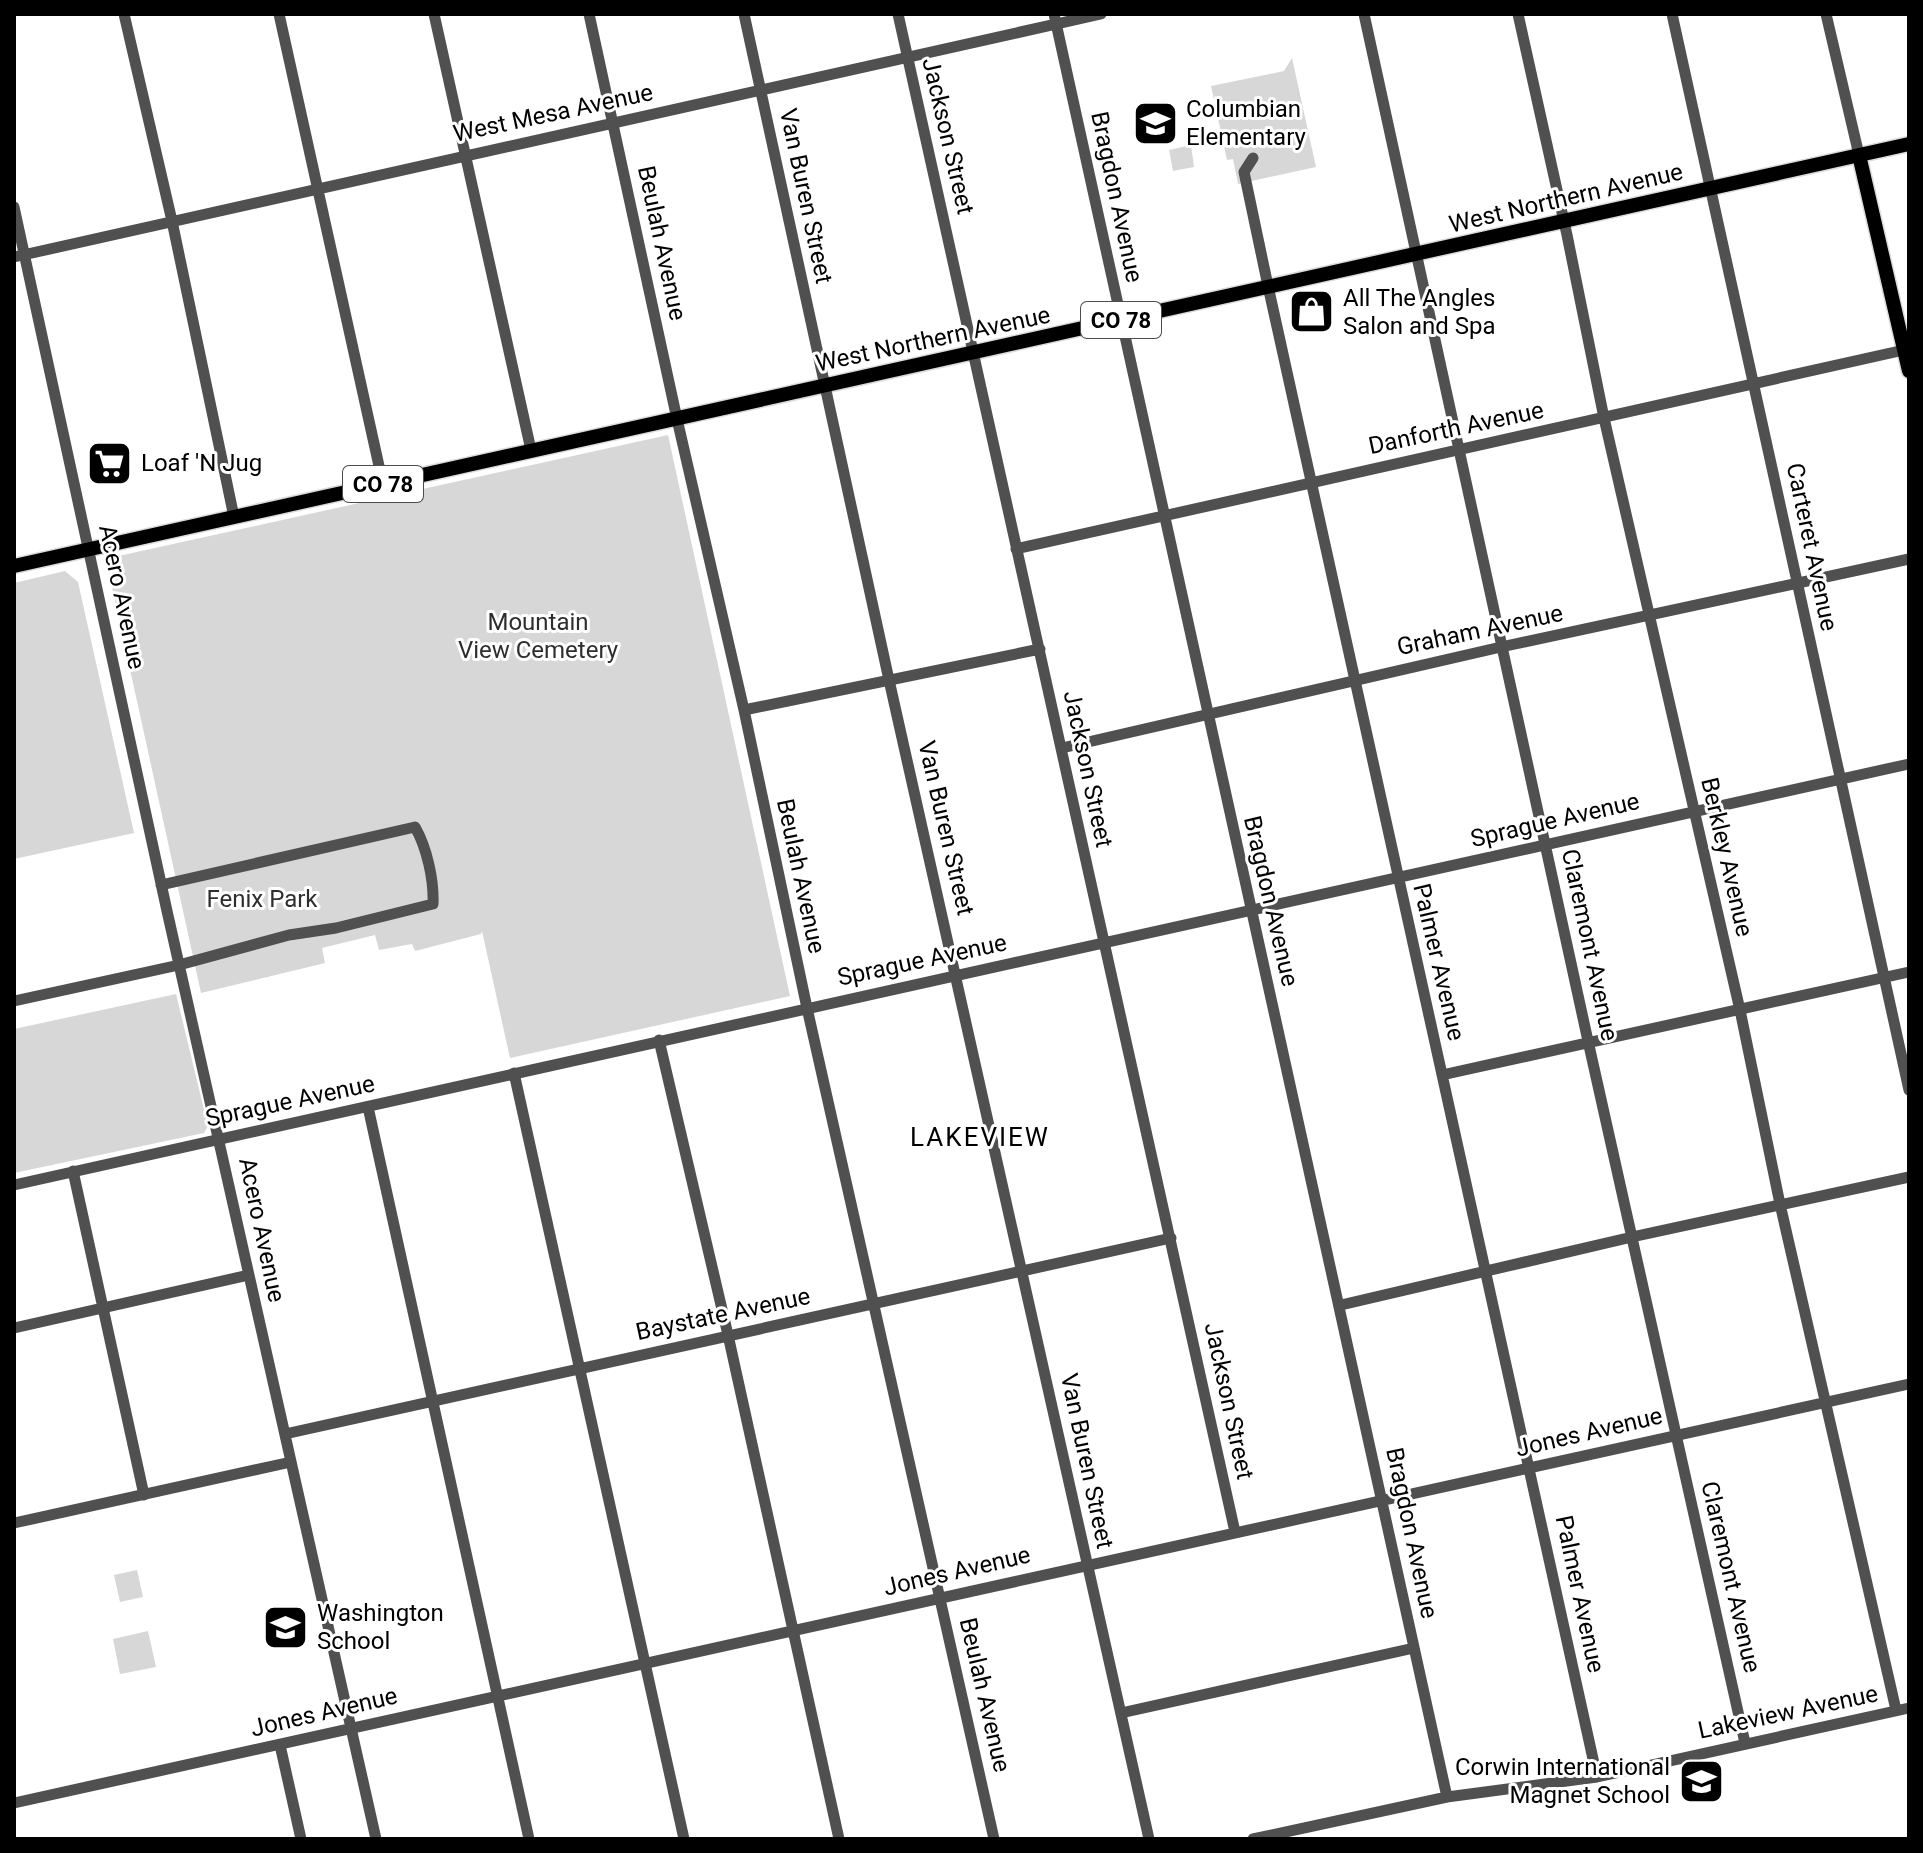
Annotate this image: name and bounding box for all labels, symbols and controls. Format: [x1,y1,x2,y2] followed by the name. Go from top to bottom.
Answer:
[916,55,980,217] street label: Jackson Street
[451,78,655,148] street label: West Mesa Avenue
[1186,95,1306,151] place label: Columbian Elementary
[1131,99,1179,147] school or university icon: Columbian Elementary
[774,106,838,286] street label: Van Buren Street
[1085,109,1149,285] street label: Bragdon Avenue
[1446,157,1686,239] street label: West Northern Avenue
[632,163,692,323] street label: Beulah Avenue
[1343,284,1496,340] place label: All The Angles Salon and Spa
[1288,288,1336,336] shop icon: All The Angles Salon and Spa
[813,300,1053,378] street label: West Northern Avenue
[1081,302,1161,338] road number: CO 78
[1366,396,1546,460] street label: Danforth Avenue
[86,439,134,487] supermarket icon: Loaf 'N Jug
[141,449,262,477] place label: Loaf 'N Jug
[1781,461,1843,633] street label: Carteret Avenue
[343,466,423,502] road number: CO 78
[93,522,151,672] street label: Acero Avenue
[1395,599,1565,661] street label: Graham Avenue
[458,608,619,664] park label: Mountain View Cemetery
[1058,688,1118,850] street label: Jackson Street
[912,738,980,918] street label: Van Buren Street
[1695,775,1759,939] street label: Berkley Avenue
[1468,787,1642,853] street label: Sprague Avenue
[771,796,831,956] street label: Beulah Avenue
[1238,813,1304,989] street label: Bragdon Avenue
[1556,847,1624,1043] street label: Claremont Avenue
[1407,881,1471,1043] street label: Palmer Avenue
[206,885,318,913] park label: Fenix Park
[835,928,1009,992] street label: Sprague Avenue
[203,1069,377,1133] street label: Sprague Avenue
[910,1122,1050,1152] district label: LAKEVIEW
[233,1155,291,1305] street label: Acero Avenue
[633,1282,813,1346] street label: Baystate Avenue
[1199,1320,1259,1482] street label: Jackson Street
[1055,1371,1119,1551] street label: Van Buren Street
[1513,1402,1665,1462] street label: Jones Avenue
[1380,1445,1444,1621] street label: Bragdon Avenue
[1695,1479,1767,1675] street label: Claremont Avenue
[1550,1513,1610,1675] street label: Palmer Avenue
[881,1541,1033,1601] street label: Jones Avenue
[317,1599,444,1655] place label: Washington School
[262,1603,310,1651] school or university icon: Washington School
[954,1615,1016,1775] street label: Beulah Avenue
[1696,1679,1880,1745] street label: Lakeview Avenue
[248,1682,400,1742] street label: Jones Avenue
[1455,1753,1670,1809] place label: Corwin International Magnet School
[1677,1757,1725,1805] school or university icon: Corwin International Magnet School

